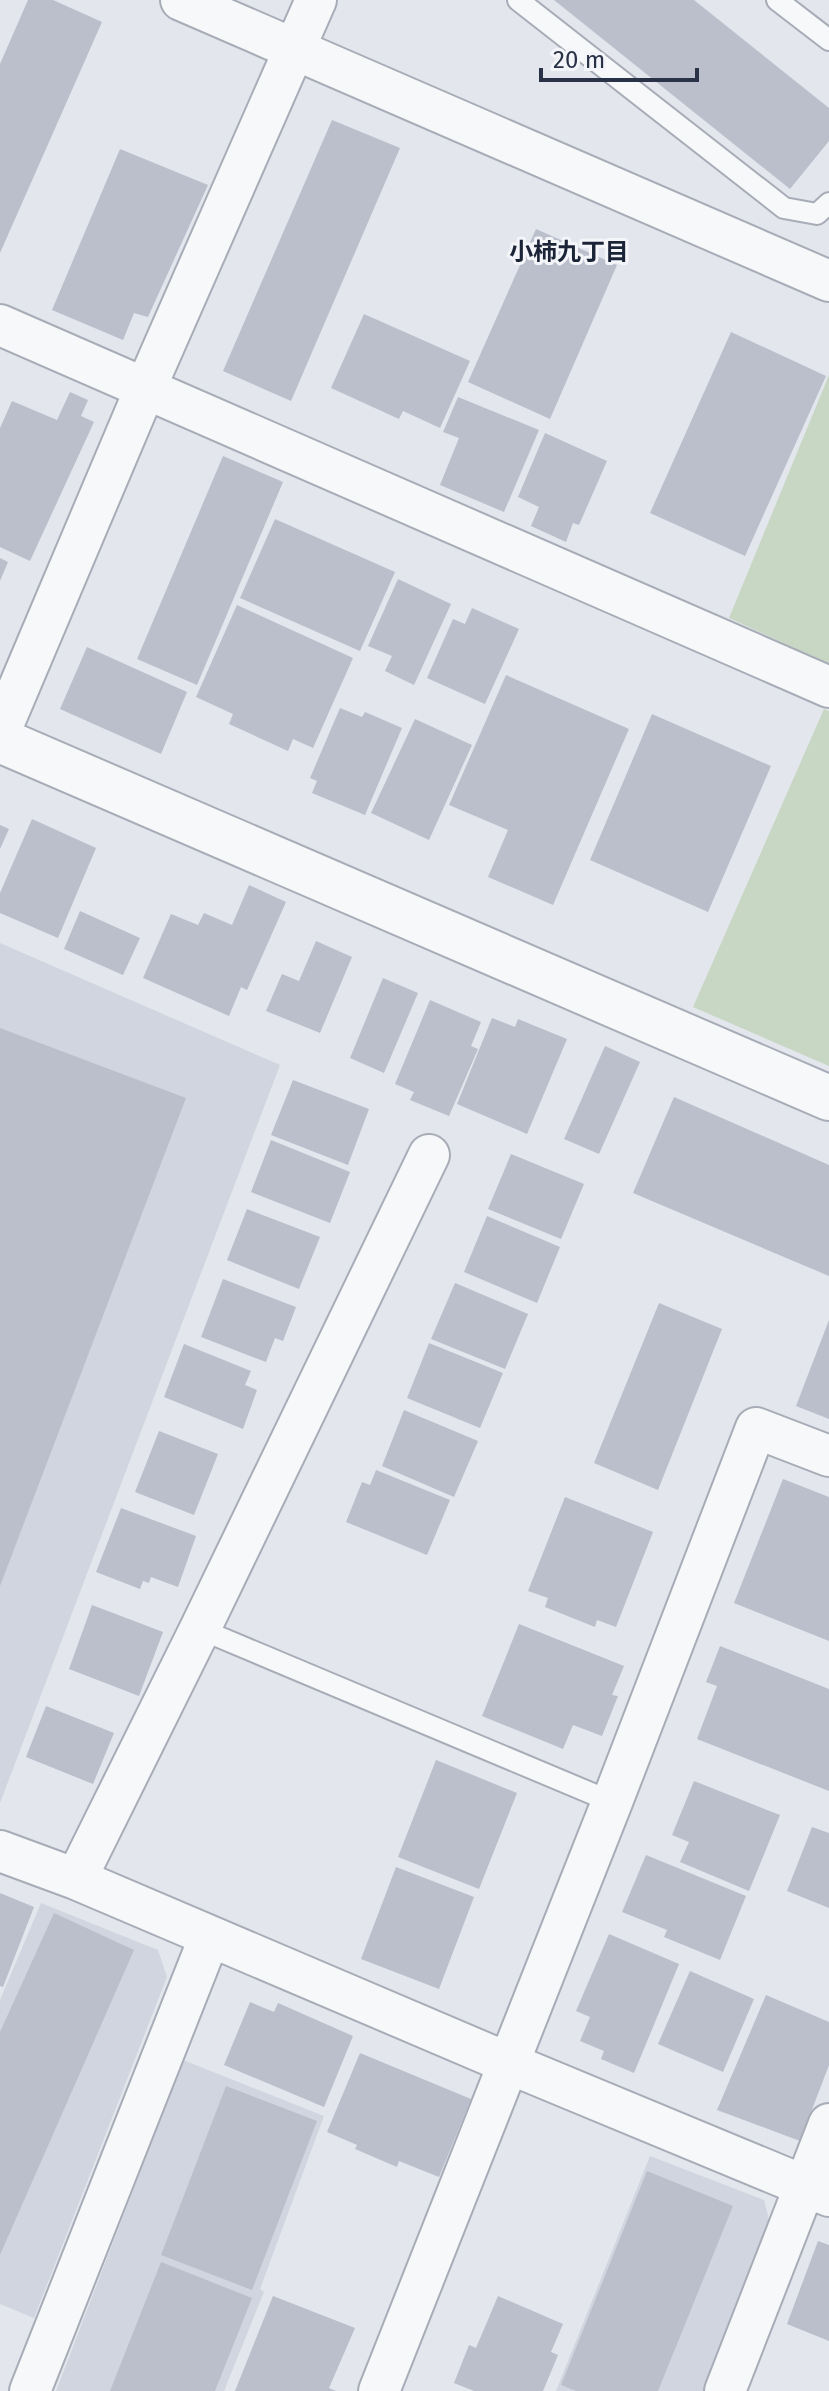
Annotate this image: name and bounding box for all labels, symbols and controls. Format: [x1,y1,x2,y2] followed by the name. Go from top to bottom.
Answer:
[541,32,697,82] scale bar
[553,46,605,74] text: 20 m
[509,238,629,266] district label: 小柿九丁目

